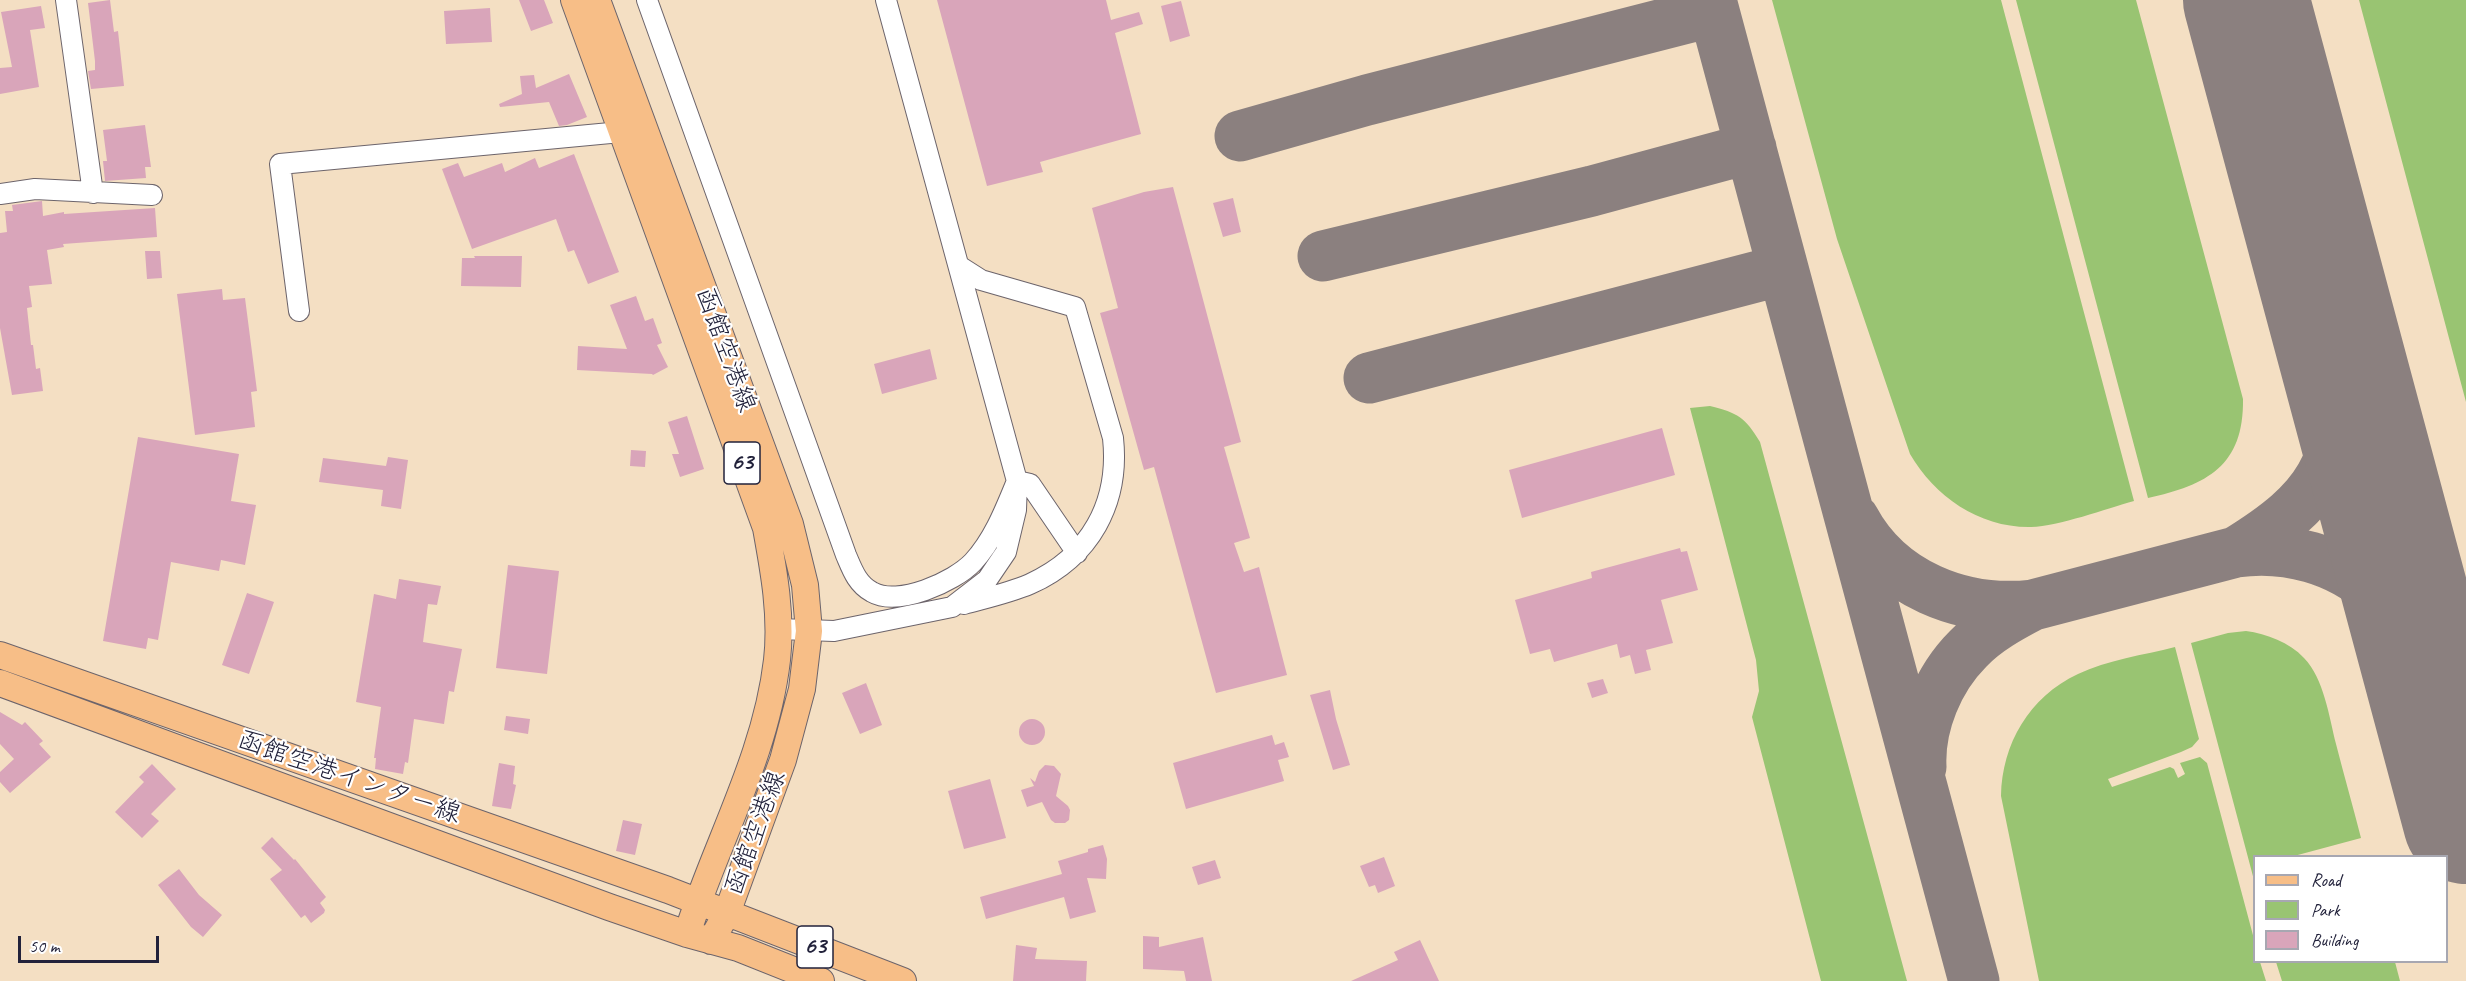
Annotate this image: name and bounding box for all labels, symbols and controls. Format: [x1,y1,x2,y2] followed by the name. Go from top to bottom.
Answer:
[688,284,762,416] street label: 函館空港線
[724,442,760,484] road number: 63
[233,725,465,831] street label: 函館空港インター線
[719,767,793,899] street label: 函館空港線
[2253,855,2448,963] legend
[2311,869,2341,891] text: Road
[2311,899,2340,921] text: Park
[21,924,162,962] scale bar
[797,926,833,968] road number: 63
[2311,929,2358,951] text: Building
[29,935,60,957] text: 50 m

